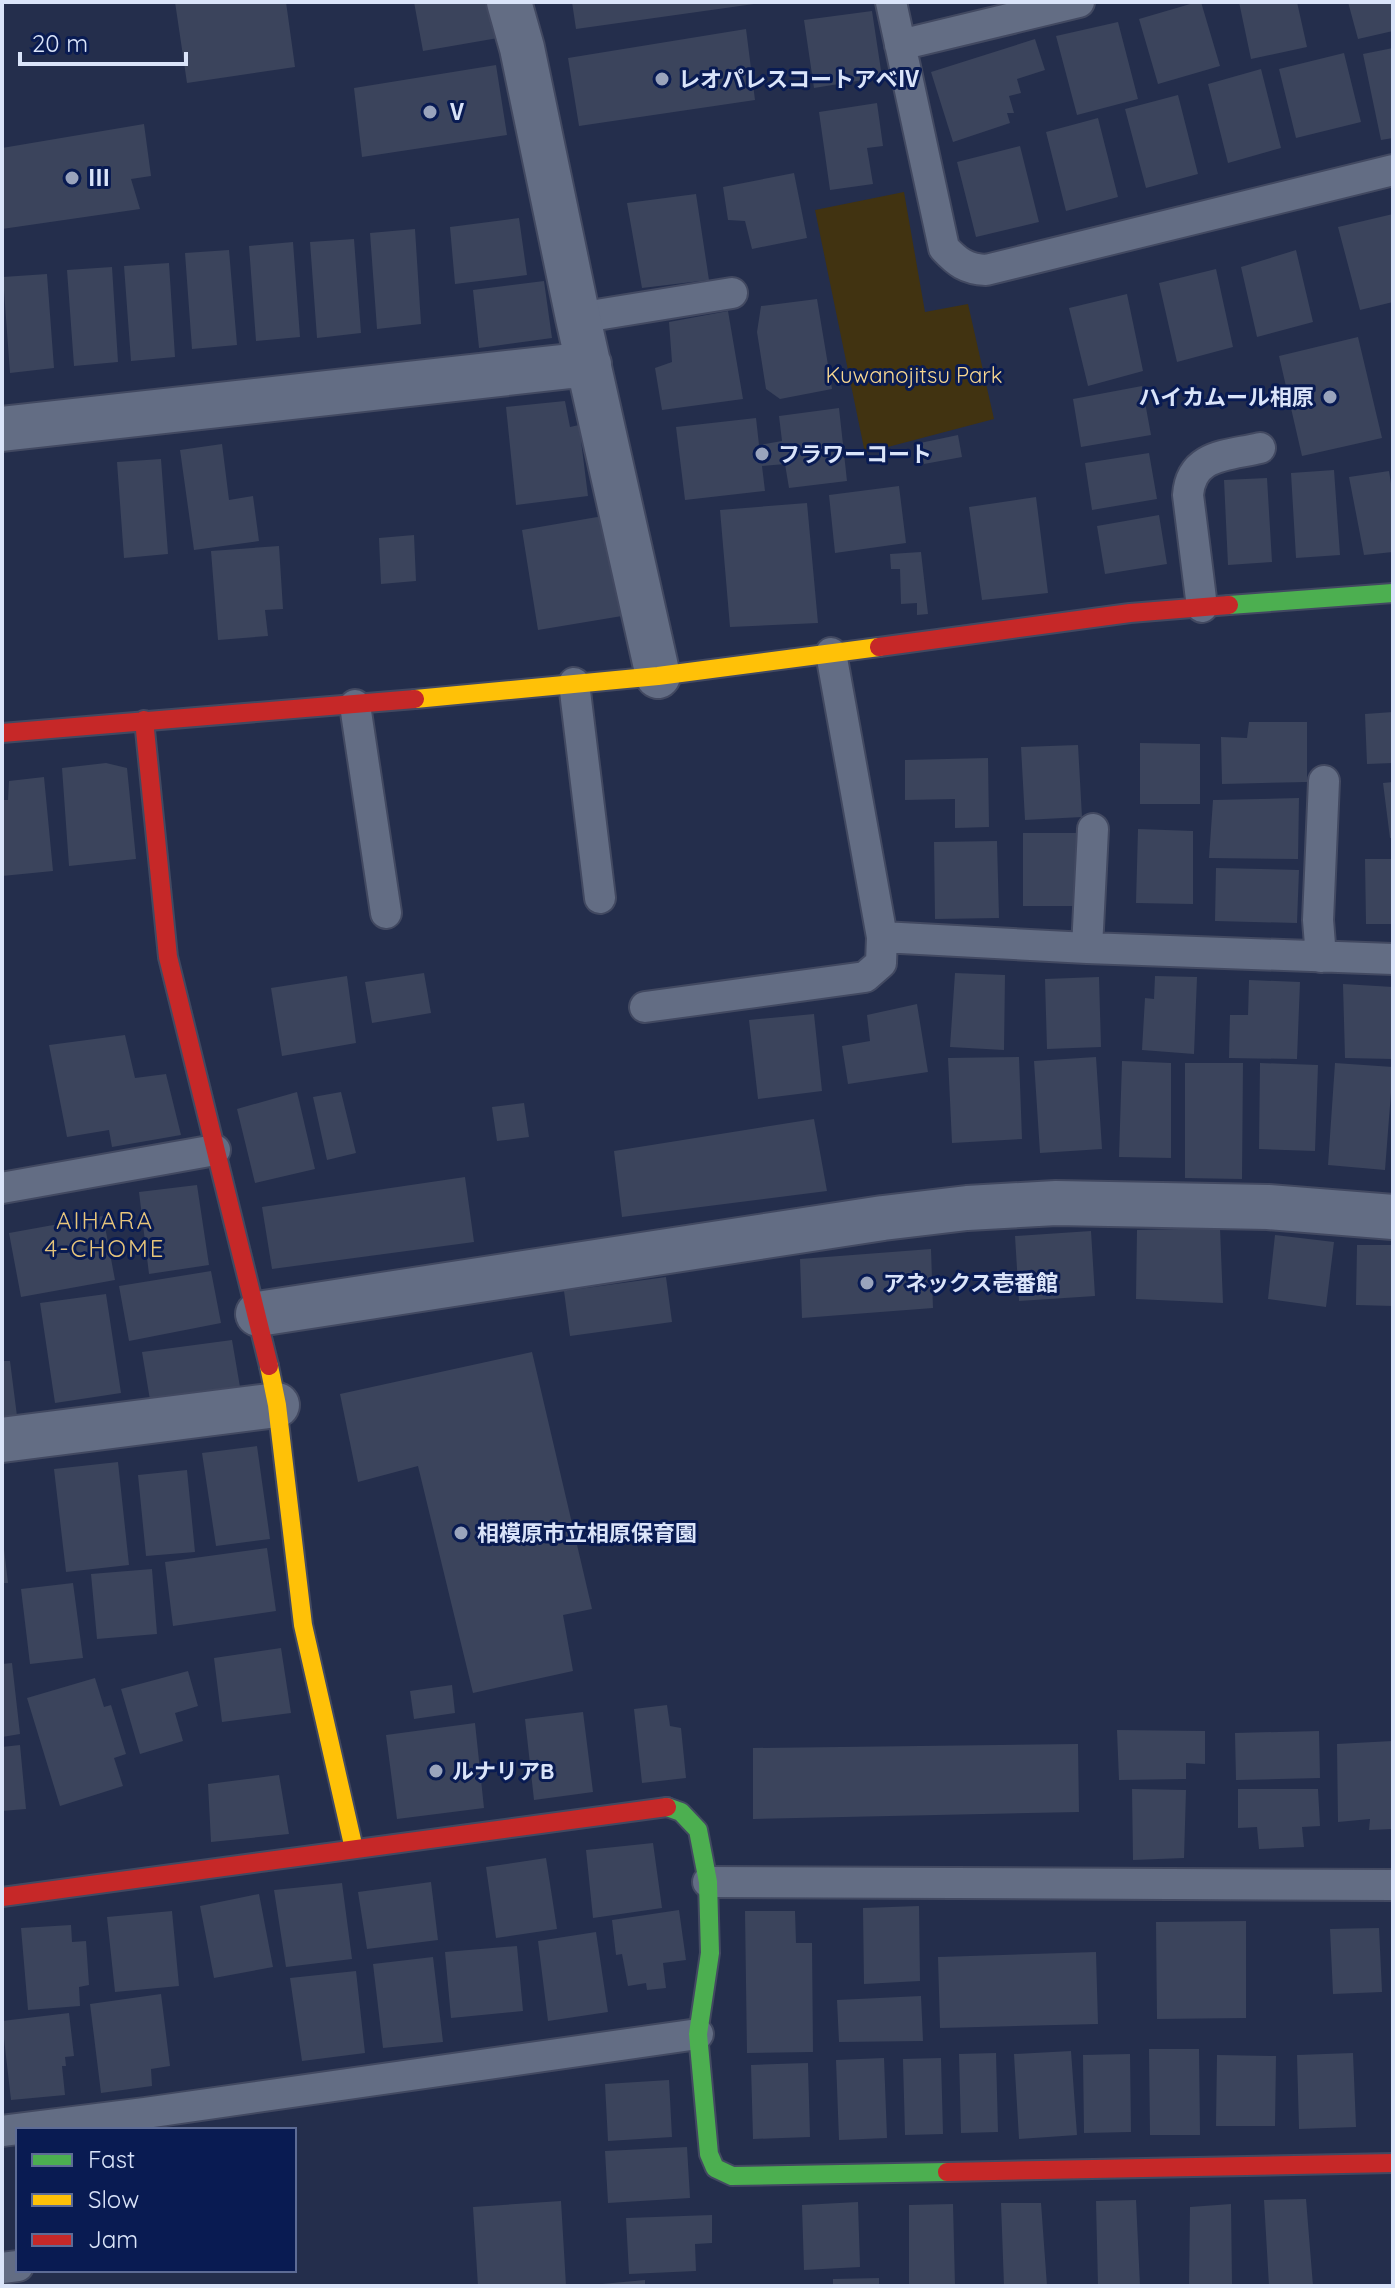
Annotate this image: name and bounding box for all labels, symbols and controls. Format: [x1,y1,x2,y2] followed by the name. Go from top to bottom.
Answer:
[20,16,186,66] scale bar
[32,28,88,58] text: 20 m
[678,65,920,93] place label: レオパレスコートアベⅣ
[653,70,671,88] marker: レオパレスコートアベⅣ
[446,98,468,126] place label: Ⅴ
[421,103,439,121] marker: Ⅴ
[88,164,110,192] place label: Ⅲ
[63,169,81,187] marker: Ⅲ
[825,361,1003,389] park label: Kuwanojitsu Park
[1138,383,1314,411] place label: ハイカムール相原
[1321,388,1339,406] marker: ハイカムール相原
[778,440,932,468] place label: フラワーコート
[753,445,771,463] marker: フラワーコート
[45,1205,165,1263] district label: AIHARA 4-CHOME
[883,1269,1058,1297] place label: アネックス壱番館
[858,1274,876,1292] marker: アネックス壱番館
[477,1519,697,1547] place label: 相模原市立相原保育園
[452,1524,470,1542] marker: 相模原市立相原保育園
[452,1757,554,1785] place label: ルナリアB
[427,1762,445,1780] marker: ルナリアB
[16,2128,296,2272] legend
[88,2144,135,2174] text: Fast
[88,2184,139,2214] text: Slow
[88,2224,138,2254] text: Jam

